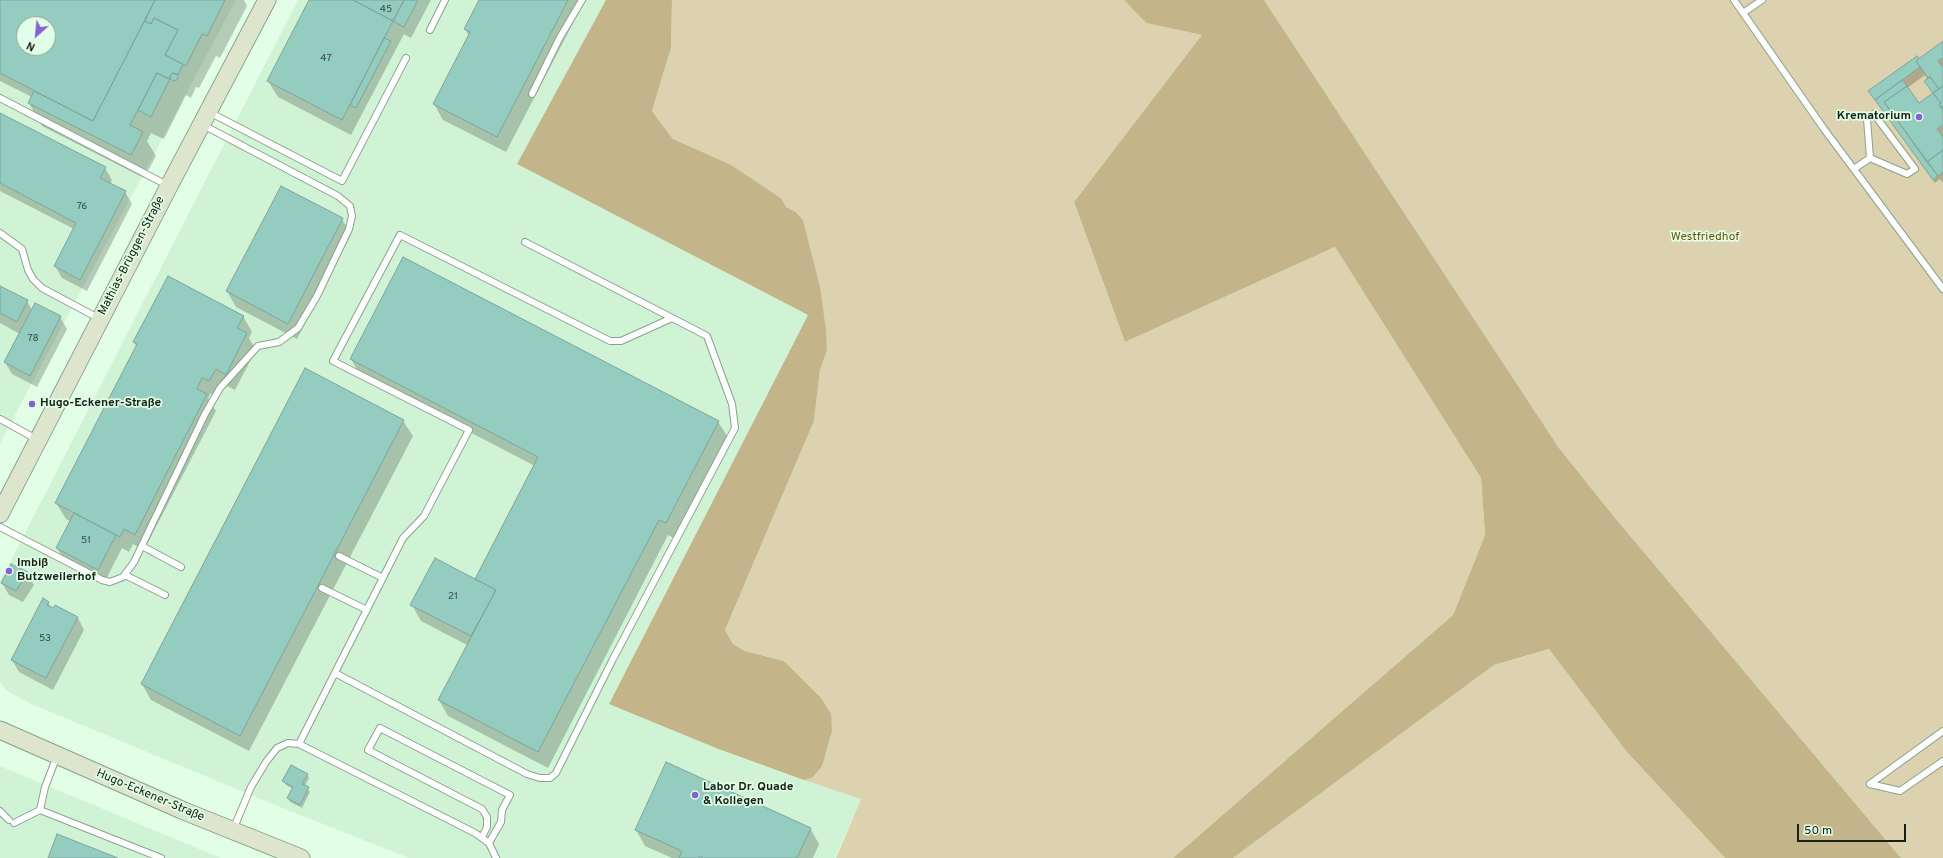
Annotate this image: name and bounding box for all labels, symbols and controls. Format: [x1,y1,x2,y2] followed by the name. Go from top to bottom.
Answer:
[380,4,392,16] house number: 45
[16,16,56,56] north arrow
[24,38,38,54] text: N
[320,53,332,65] house number: 47
[1837,110,1911,124] place label: Krematorium
[1914,112,1924,122] marker: Krematorium
[96,194,168,318] street label: Mathias-Brüggen-Straße
[77,201,87,213] house number: 76
[1671,231,1739,245] park label: Westfriedhof
[27,333,39,345] house number: 78
[40,397,161,411] place label: Hugo-Eckener-Straße
[27,399,37,409] marker: Hugo-Eckener-Straße
[81,535,91,547] house number: 51
[17,557,96,585] place label: Imbiß Butzweilerhof
[4,566,14,576] marker: Imbiß Butzweilerhof
[448,591,458,603] house number: 21
[39,633,51,645] house number: 53
[94,767,206,825] street label: Hugo-Eckener-Straße
[703,781,793,809] place label: Labor Dr. Quade & Kollegen
[690,790,700,800] marker: Labor Dr. Quade & Kollegen
[1799,816,1908,842] scale bar
[1804,823,1832,839] text: 50 m

